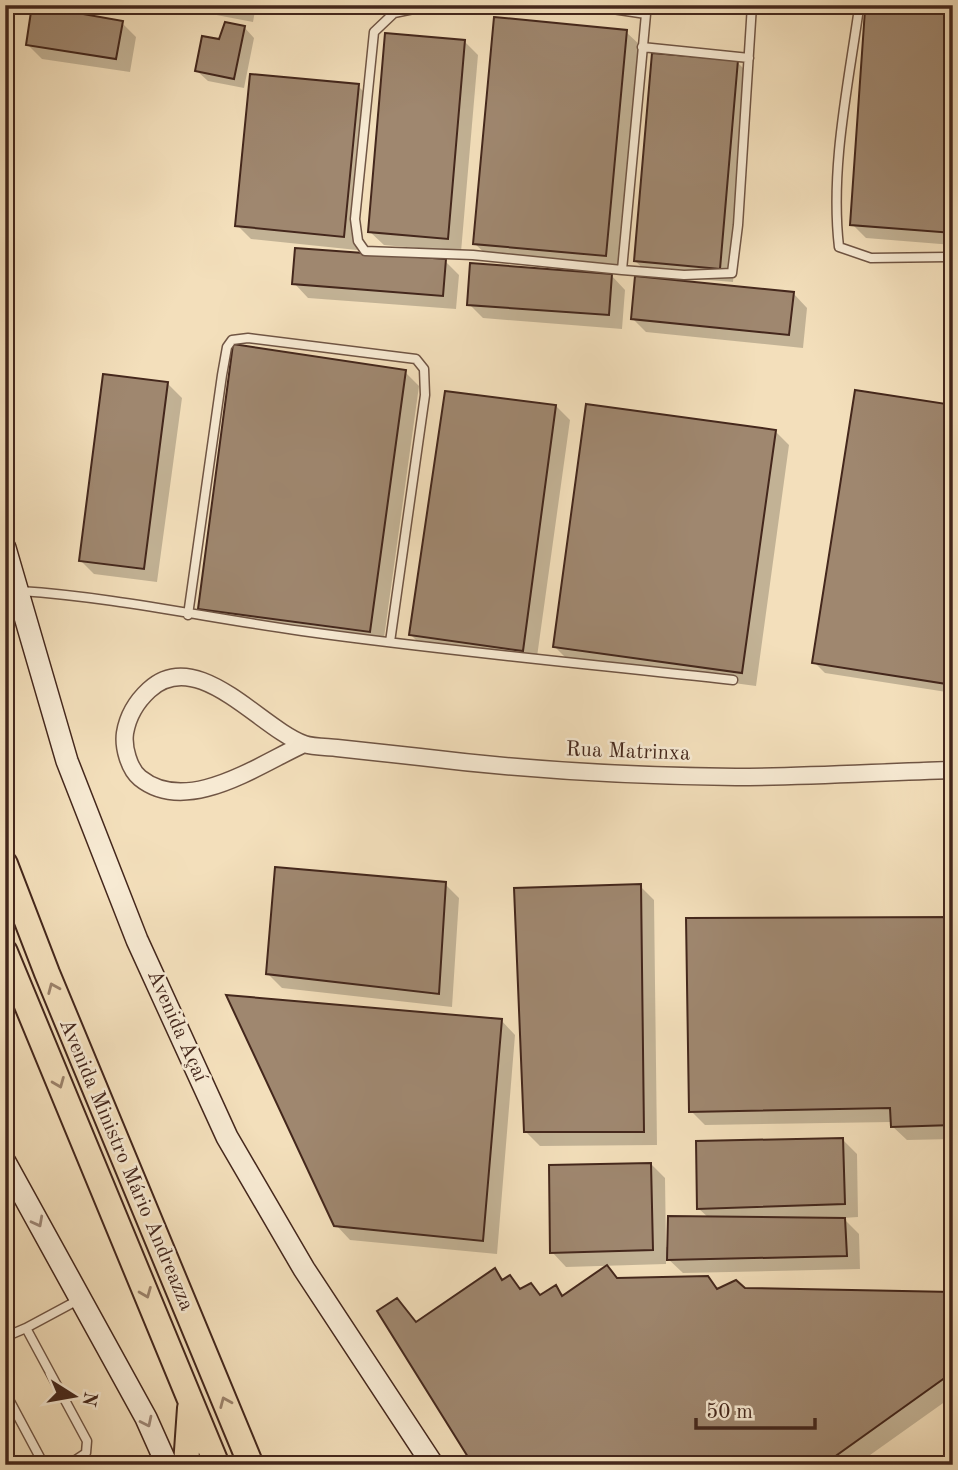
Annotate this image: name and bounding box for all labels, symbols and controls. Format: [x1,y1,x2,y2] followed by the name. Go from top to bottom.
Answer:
[565,739,691,765] street label: Rua Matrinxa
[143,967,211,1085] street label: Avenida Açaí
[47,983,61,995] one-way arrow
[55,1016,197,1314] street label: Avenida Ministro Mário Andreazza
[51,1076,65,1088] one-way arrow
[30,1215,43,1228] one-way arrow
[138,1286,152,1298] one-way arrow
[38,1362,108,1432] north arrow
[696,1386,814,1430] scale bar
[77,1390,99,1408] text: N
[219,1396,233,1409] one-way arrow
[706,1402,753,1423] text: 50 m
[139,1415,153,1427] one-way arrow

